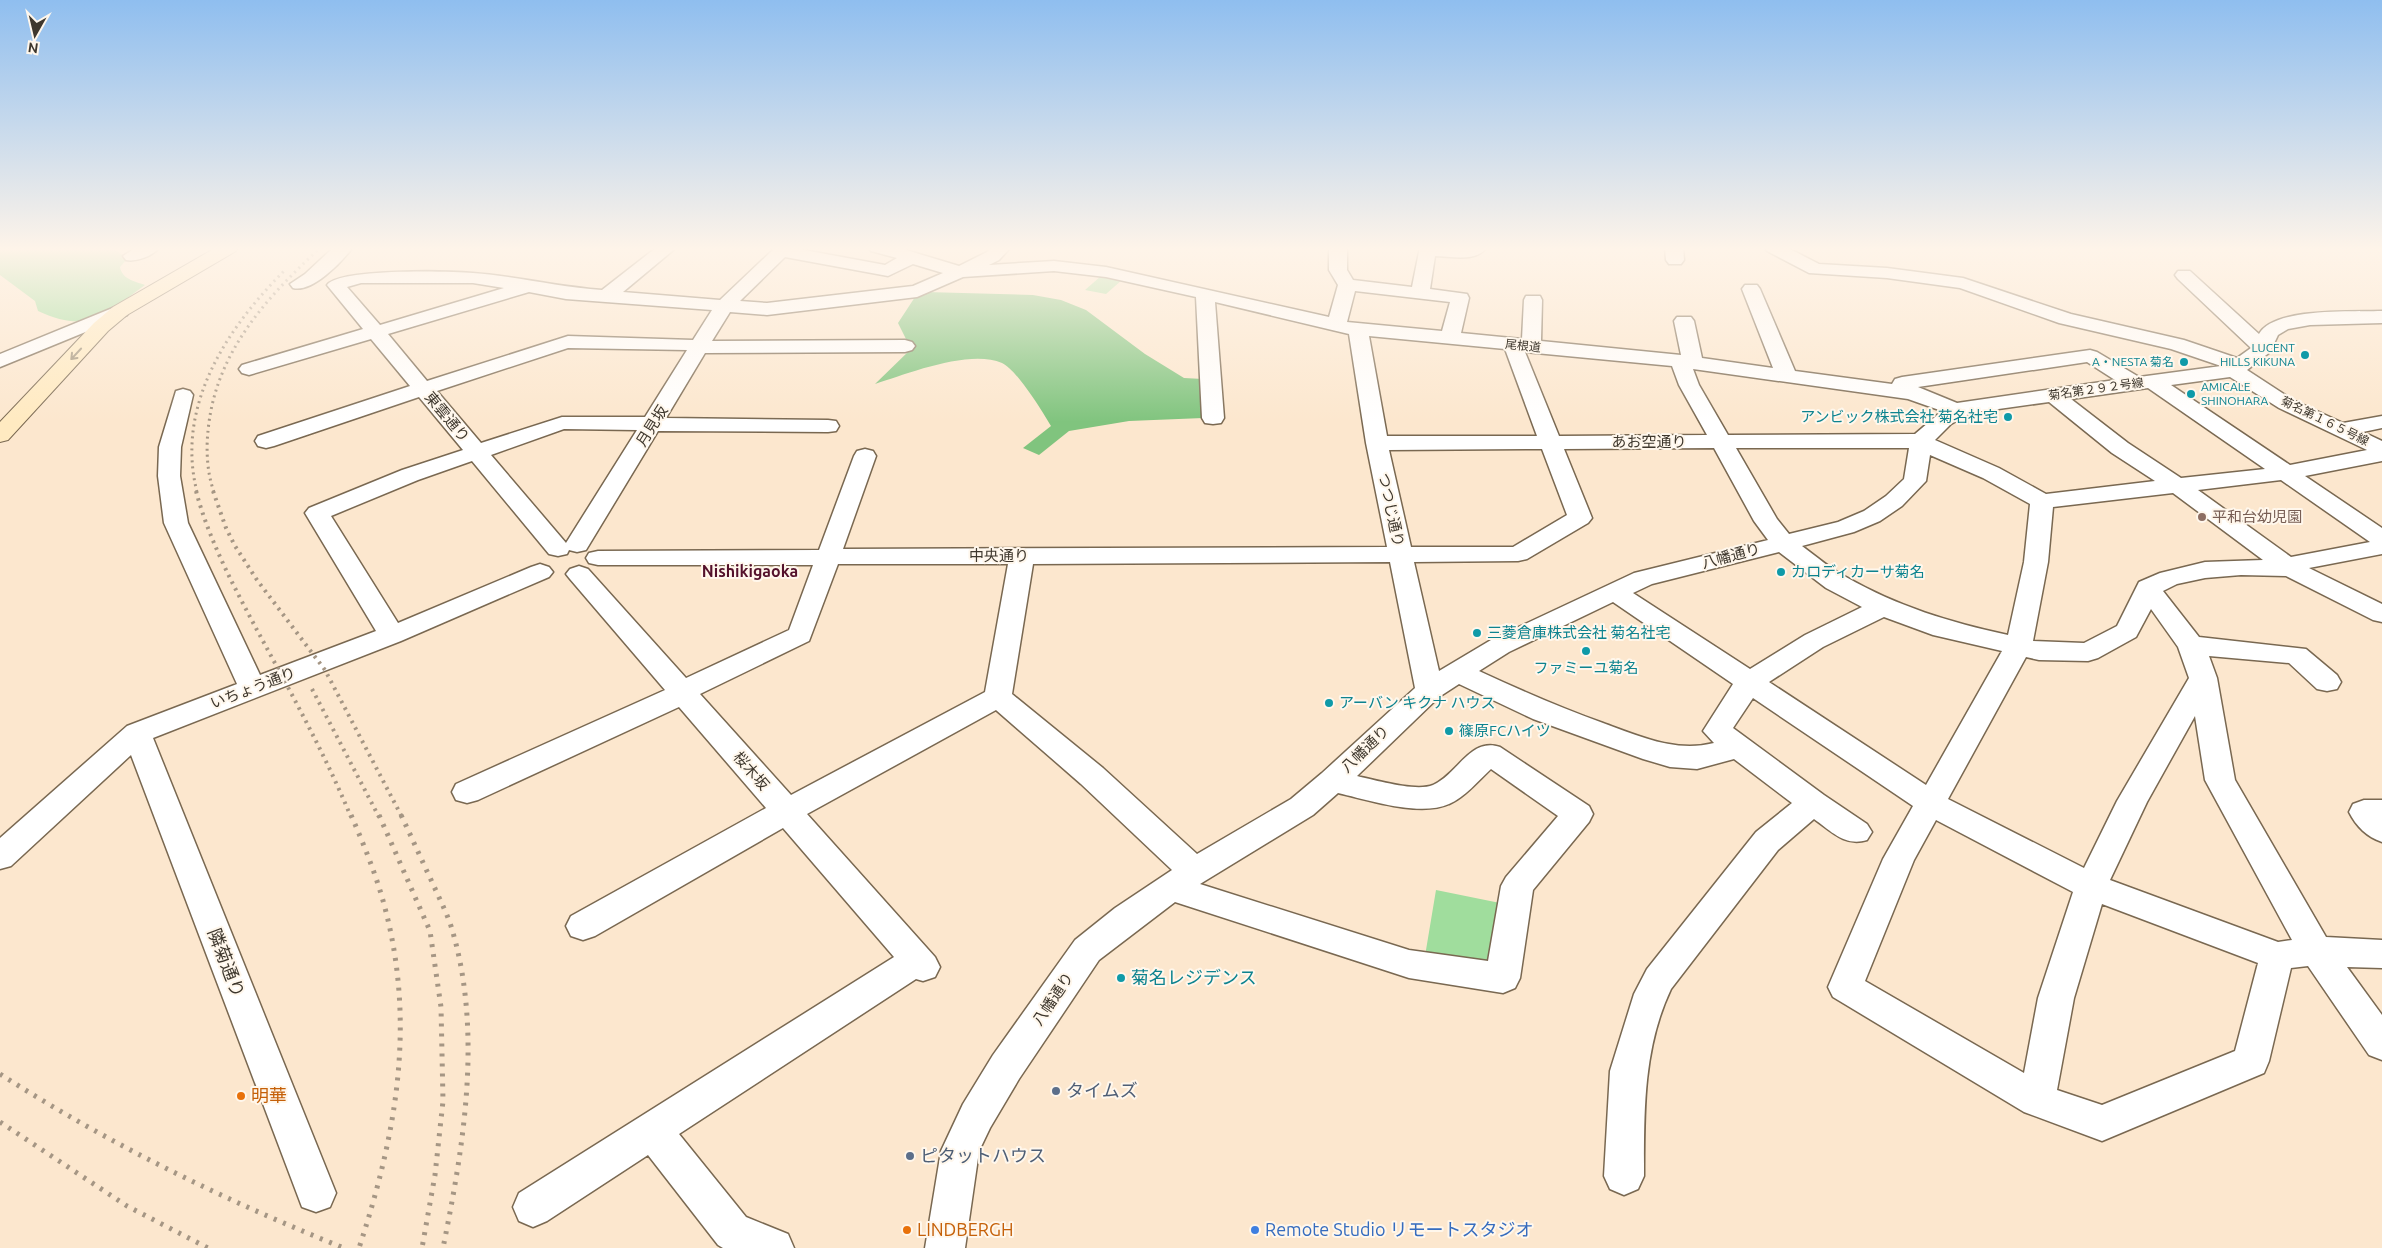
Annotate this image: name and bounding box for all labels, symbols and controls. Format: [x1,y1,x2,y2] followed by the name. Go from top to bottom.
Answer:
[10,10,60,60] north arrow
[27,39,39,57] text: N
[1504,337,1542,354] street label: 尾根道
[2220,341,2295,368] place label: LUCENT HILLS KIKUNA
[70,348,82,360] one-way arrow
[2299,349,2311,361] marker: LUCENT HILLS KIKUNA
[2092,355,2174,368] place label: A・NESTA 菊名
[2178,356,2190,368] marker: A・NESTA 菊名
[2047,375,2144,402] street label: 菊名第２９２号線
[2201,380,2269,407] place label: AMICALE SHINOHARA
[422,388,473,445] street label: 東雲通り
[2185,388,2197,400] marker: AMICALE SHINOHARA
[2279,394,2371,447] street label: 菊名第１６５号線
[632,402,671,449] street label: 月見坂
[1800,408,1998,425] place label: アンビック株式会社 菊名社宅
[2002,411,2014,423] marker: アンビック株式会社 菊名社宅
[1611,433,1687,450] street label: あお空通り
[1375,471,1408,548] street label: つつじ通り
[2212,508,2302,525] place label: 平和台幼児園
[2196,511,2208,523] marker: 平和台幼児園
[1700,540,1762,571] street label: 八幡通り
[969,547,1029,564] street label: 中央通り
[702,562,798,580] district label: Nishikigaoka
[1791,563,1925,580] place label: カロディカーサ菊名
[1775,566,1787,578] marker: カロディカーサ菊名
[1487,624,1670,641] place label: 三菱倉庫株式会社 菊名社宅
[1471,627,1483,639] marker: 三菱倉庫株式会社 菊名社宅
[1580,645,1592,657] marker: ファミーユ菊名
[1533,659,1639,676] place label: ファミーユ菊名
[208,663,298,712] street label: いちょう通り
[1339,694,1496,711] place label: アーバン キクナ ハウス
[1323,697,1335,709] marker: アーバン キクナ ハウス
[1337,722,1392,776] street label: 八幡通り
[1459,722,1551,739] place label: 篠原FCハイツ
[1443,725,1455,737] marker: 篠原FCハイツ
[730,748,773,793] street label: 桜木坂
[205,925,249,1000] street label: 隣菊通り
[1131,967,1257,987] place label: 菊名レジデンス
[1029,969,1076,1028] street label: 八幡通り
[1115,972,1127,984] marker: 菊名レジデンス
[1066,1080,1138,1100] place label: タイムズ
[251,1085,287,1105] place label: 明華
[1050,1085,1062,1097] marker: タイムズ
[235,1090,247,1102] marker: 明華
[920,1145,1046,1165] place label: ピタットハウス
[904,1150,916,1162] marker: ピタットハウス
[917,1219,1013,1239] place label: LINDBERGH
[1265,1219,1534,1239] place label: Remote Studio リモートスタジオ
[901,1224,913,1236] marker: LINDBERGH
[1249,1224,1261,1236] marker: Remote Studio リモートスタジオ

